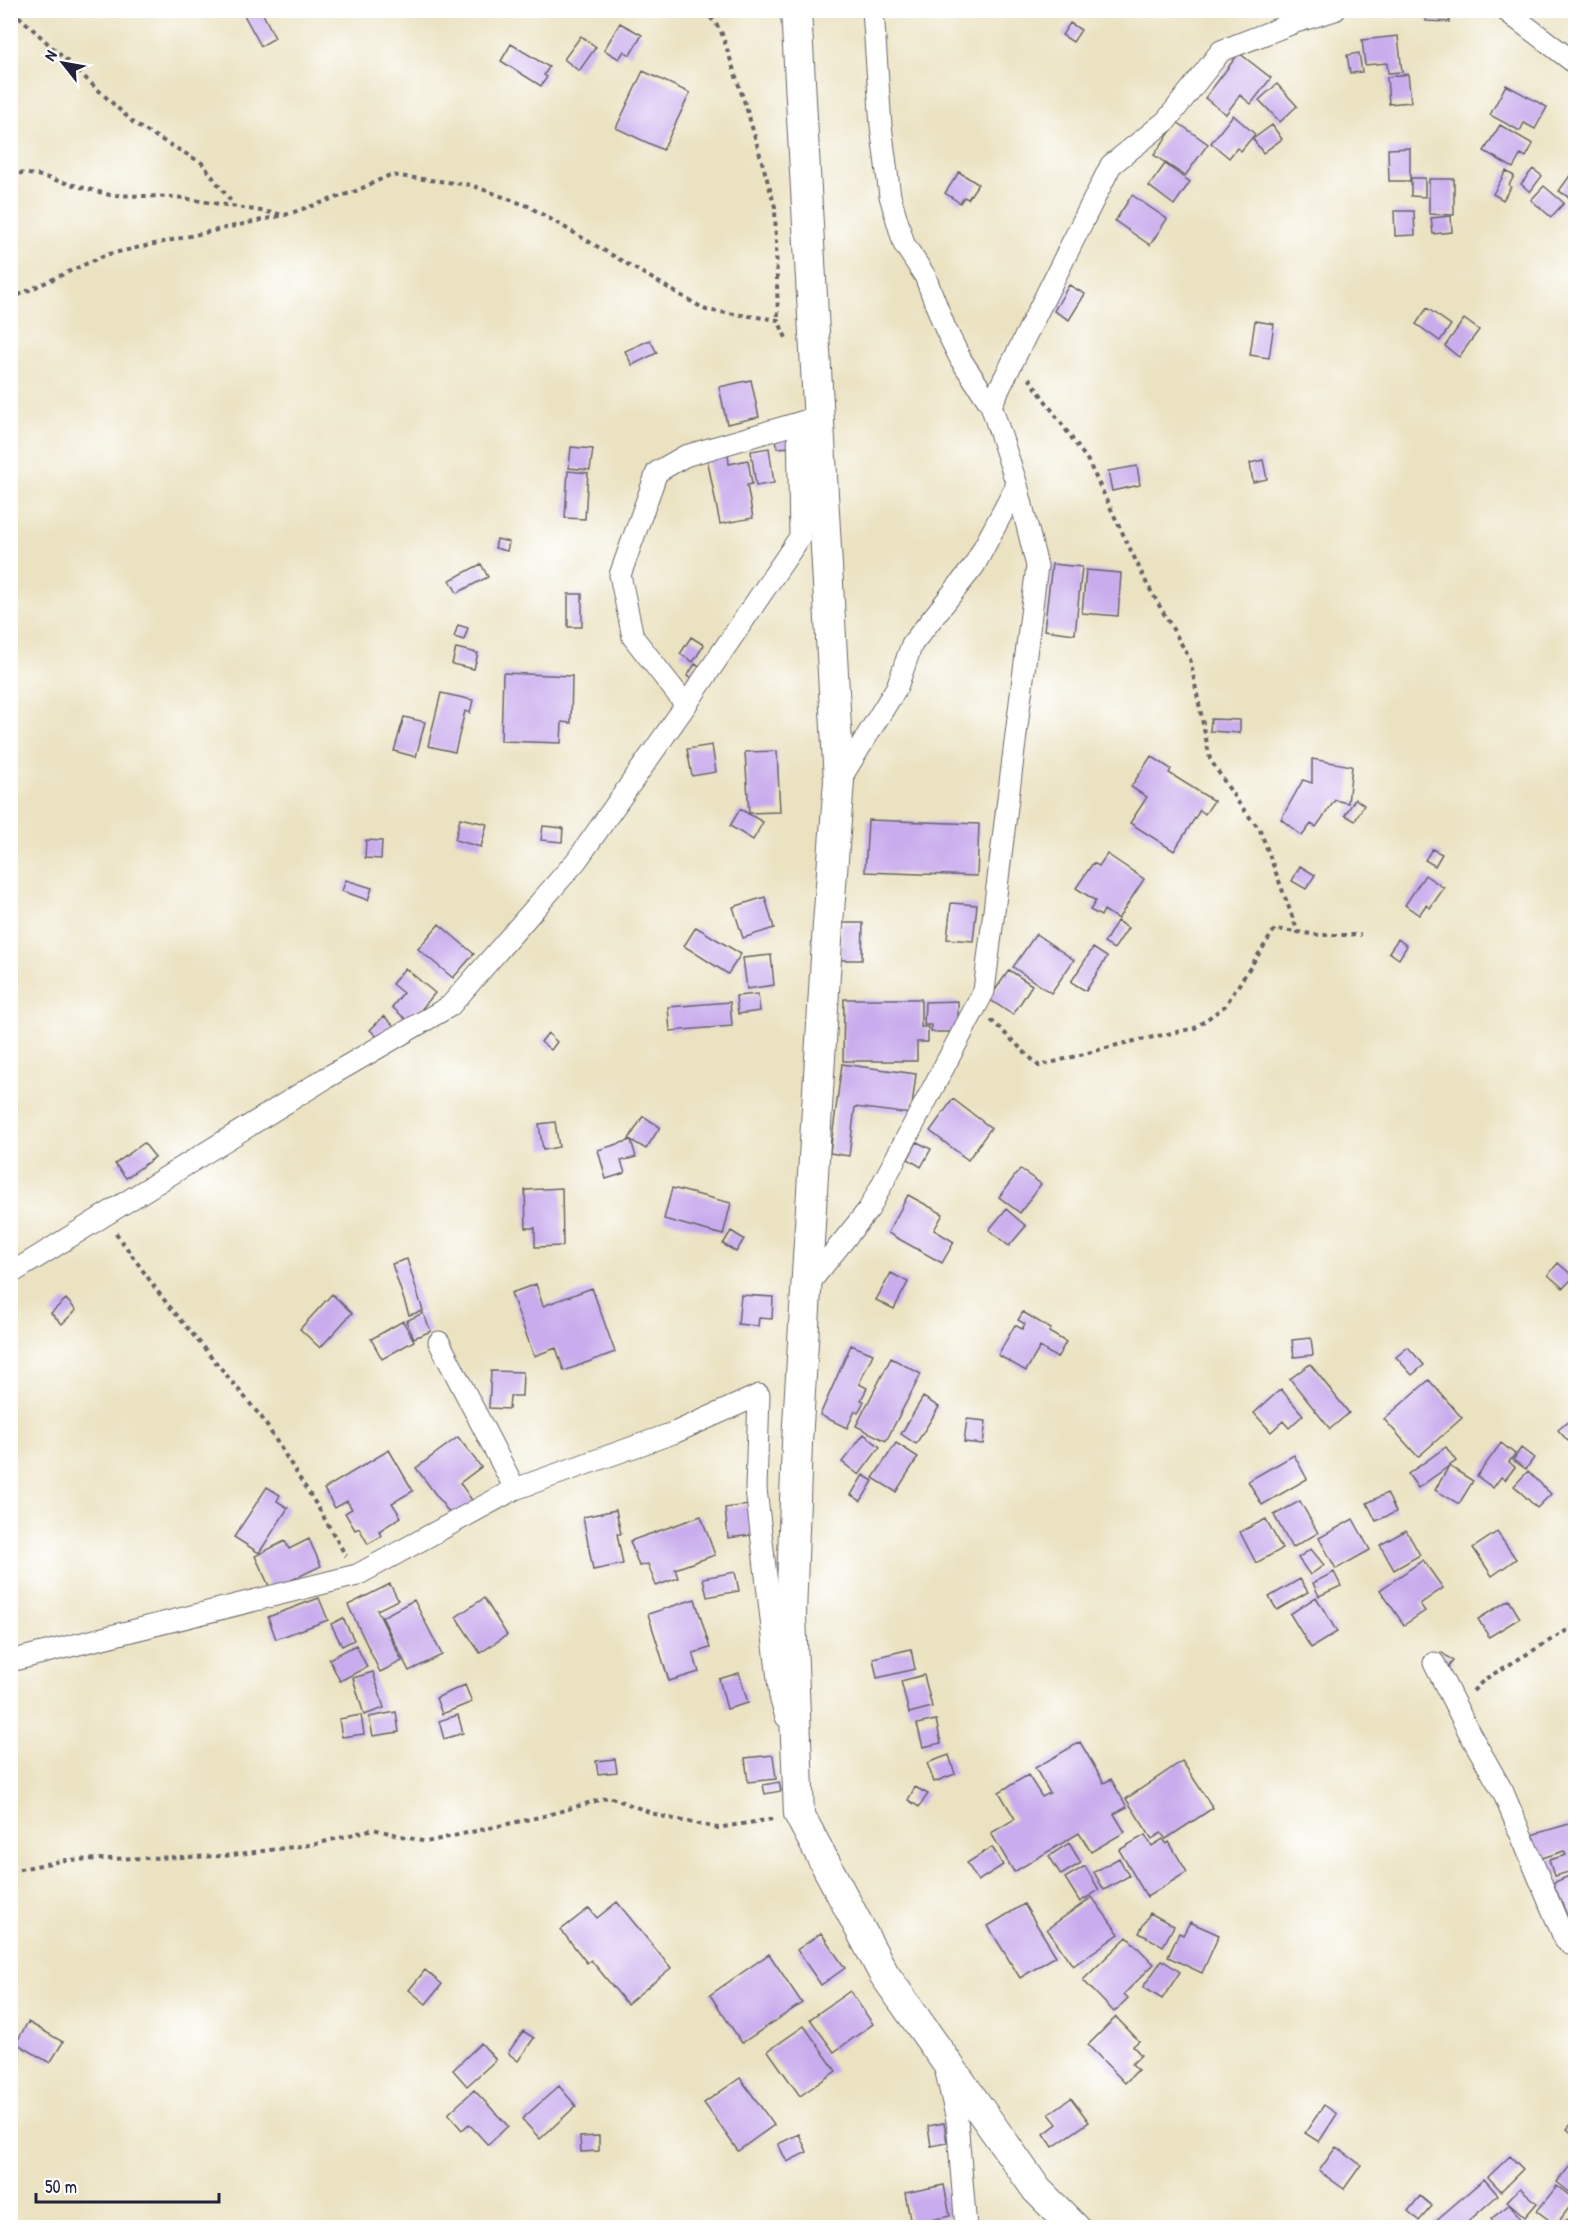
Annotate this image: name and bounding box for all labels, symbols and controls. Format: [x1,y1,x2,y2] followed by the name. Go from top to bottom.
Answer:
[33,33,93,93] north arrow
[39,46,62,65] text: N
[36,2166,219,2204] scale bar
[45,2174,77,2199] text: 50 m

